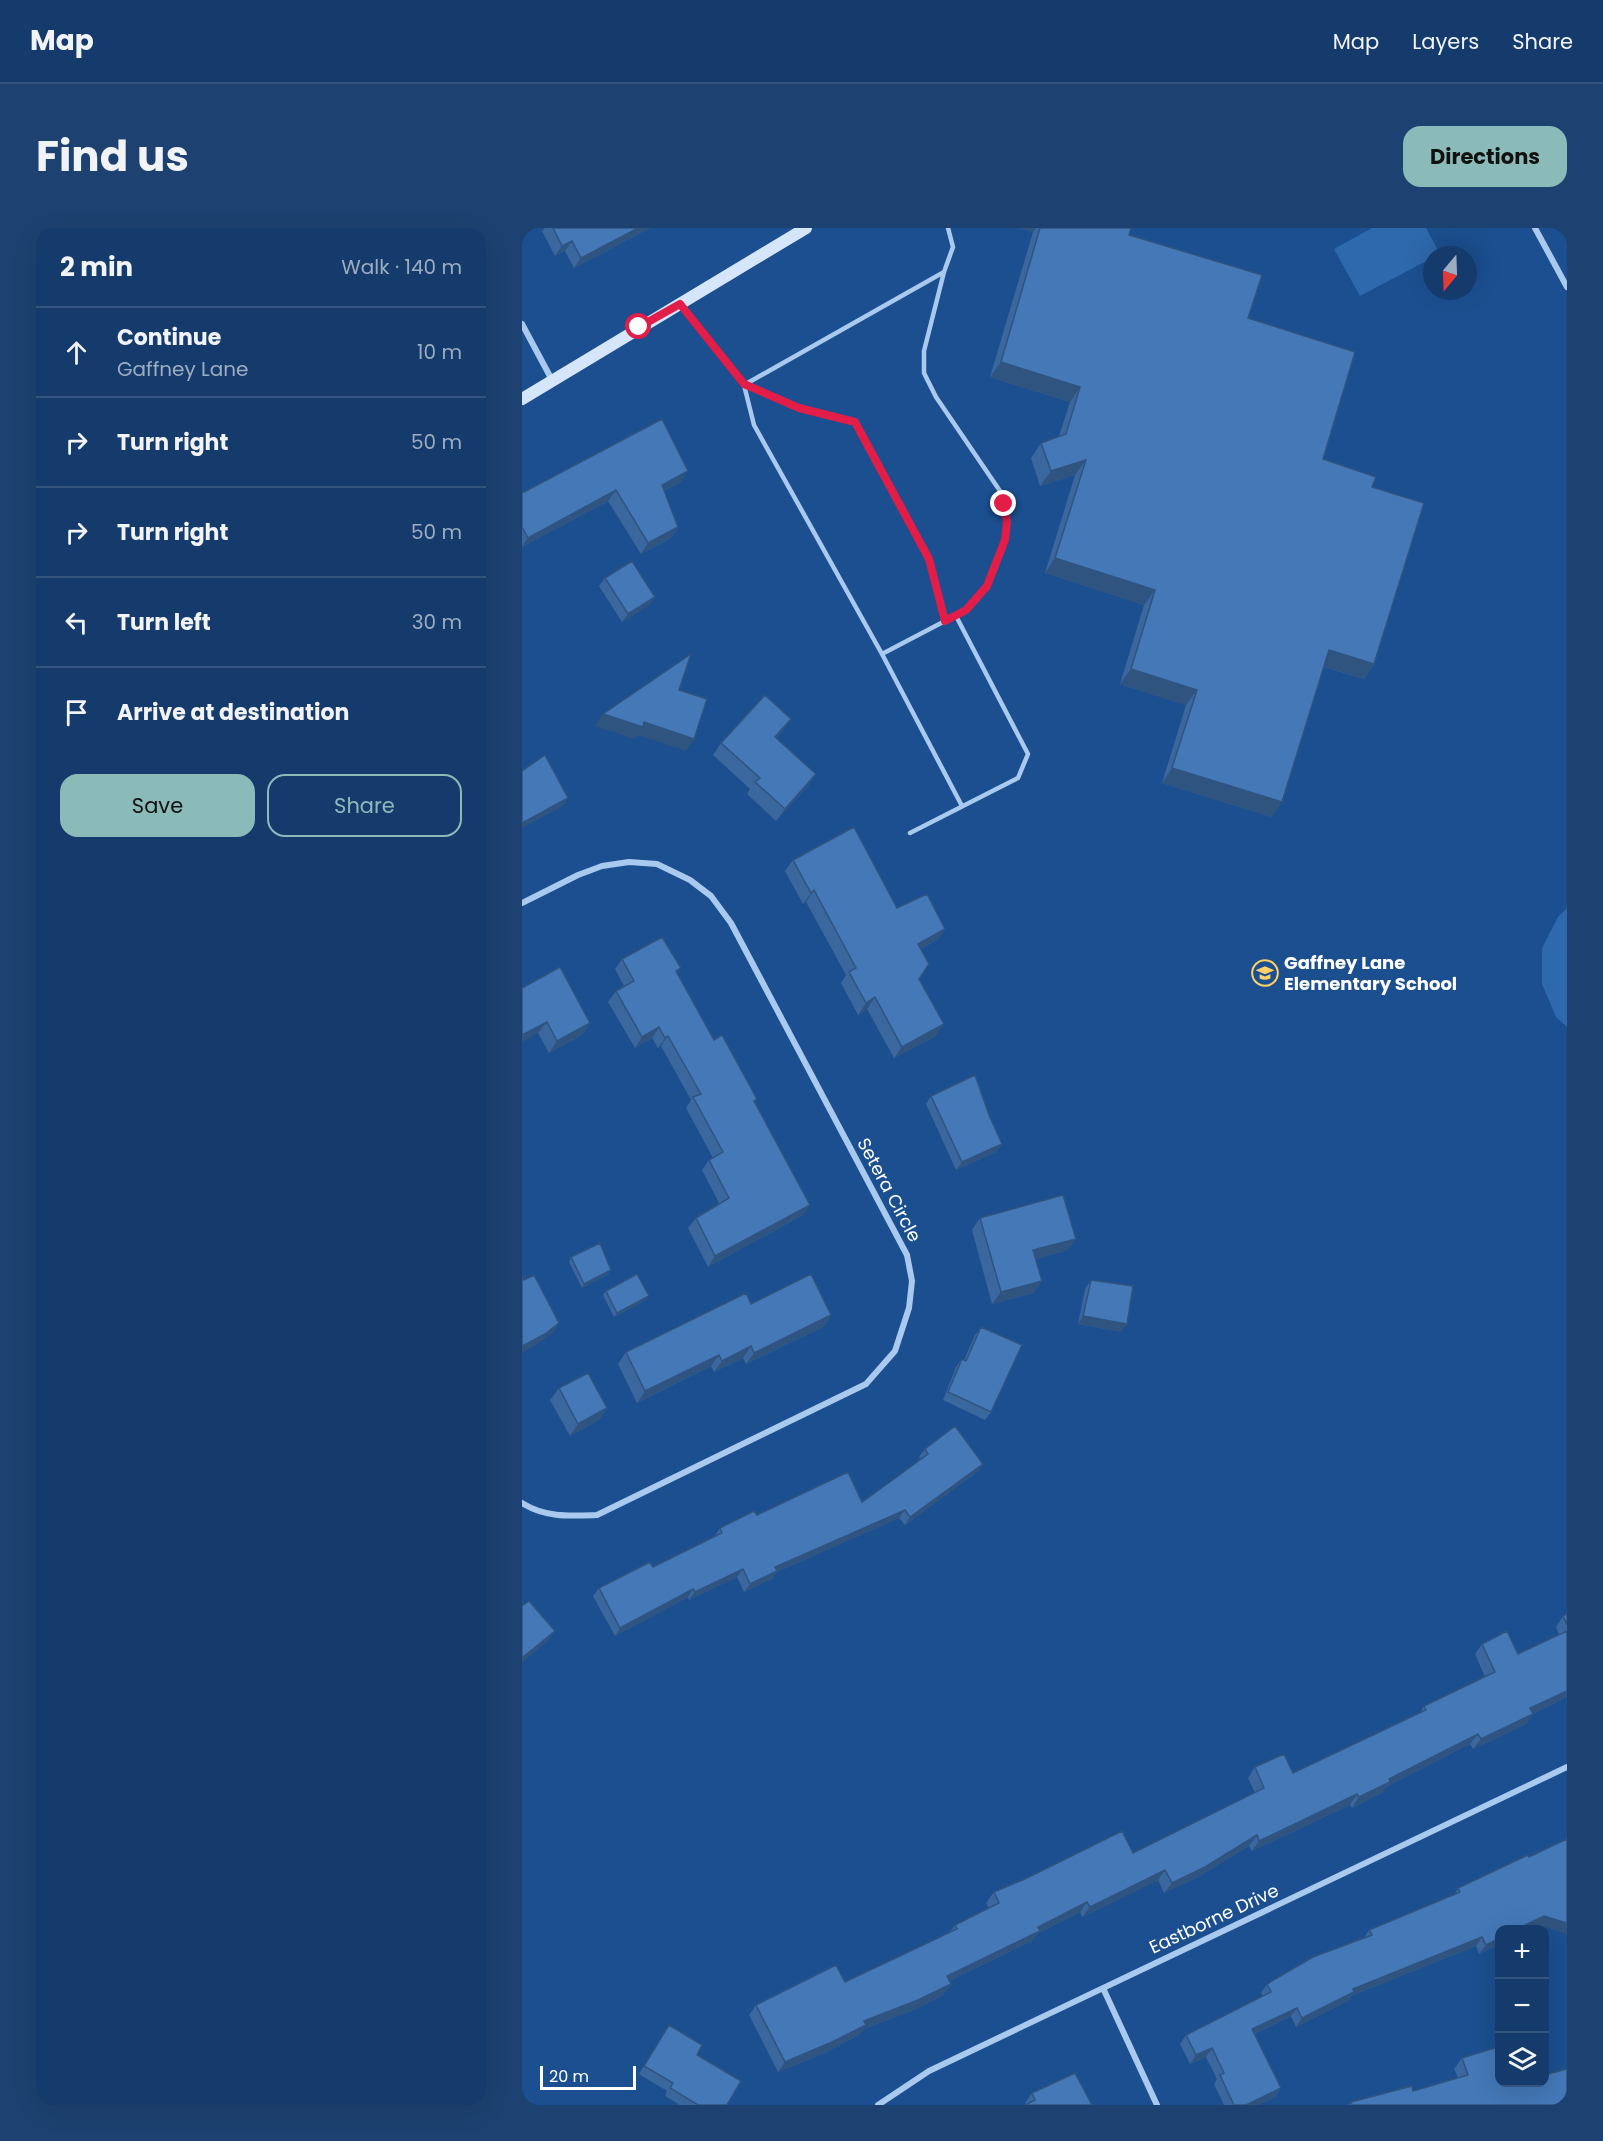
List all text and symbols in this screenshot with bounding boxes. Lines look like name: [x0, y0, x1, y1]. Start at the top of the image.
text: Map: [30, 21, 94, 60]
text: Map: [1333, 27, 1379, 56]
text: Layers: [1412, 27, 1479, 56]
text: Share: [1512, 27, 1573, 56]
button: Directions: [1403, 126, 1567, 187]
text: Find us: [36, 127, 189, 186]
north arrow: [1423, 246, 1477, 300]
text: 2 min: [60, 249, 133, 285]
text: Walk · 140 m: [341, 253, 462, 281]
route start: [625, 313, 651, 339]
text: Continue: [117, 322, 221, 353]
icon: ahead: [60, 336, 93, 369]
text: 10 m: [417, 338, 462, 366]
text: Gaffney Lane: [117, 355, 248, 383]
icon: right: [60, 426, 93, 459]
text: Turn right: [117, 427, 228, 458]
text: 50 m: [411, 428, 462, 456]
route end: [990, 490, 1016, 516]
icon: right: [60, 516, 93, 549]
text: Turn right: [117, 517, 228, 548]
text: 50 m: [411, 518, 462, 546]
icon: left: [60, 606, 93, 639]
text: Turn left: [117, 607, 211, 638]
text: 30 m: [412, 608, 462, 636]
icon: arrive: [60, 696, 93, 729]
text: Arrive at destination: [117, 697, 349, 728]
button: Save: [60, 774, 255, 837]
button: Share: [267, 774, 462, 837]
place label: Gaffney Lane Elementary School: [1284, 950, 1457, 996]
school or university icon: Gaffney Lane Elementary School: [1250, 958, 1280, 988]
street label: Setera Circle: [851, 1133, 927, 1246]
street label: Eastborne Drive: [1145, 1878, 1283, 1960]
map controls: [1495, 1925, 1549, 2087]
button: +: [1495, 1925, 1549, 1979]
button: −: [1495, 1979, 1549, 2033]
button: layers: [1495, 2033, 1549, 2087]
scale bar: [540, 2063, 636, 2090]
text: 20 m: [549, 2065, 589, 2088]

